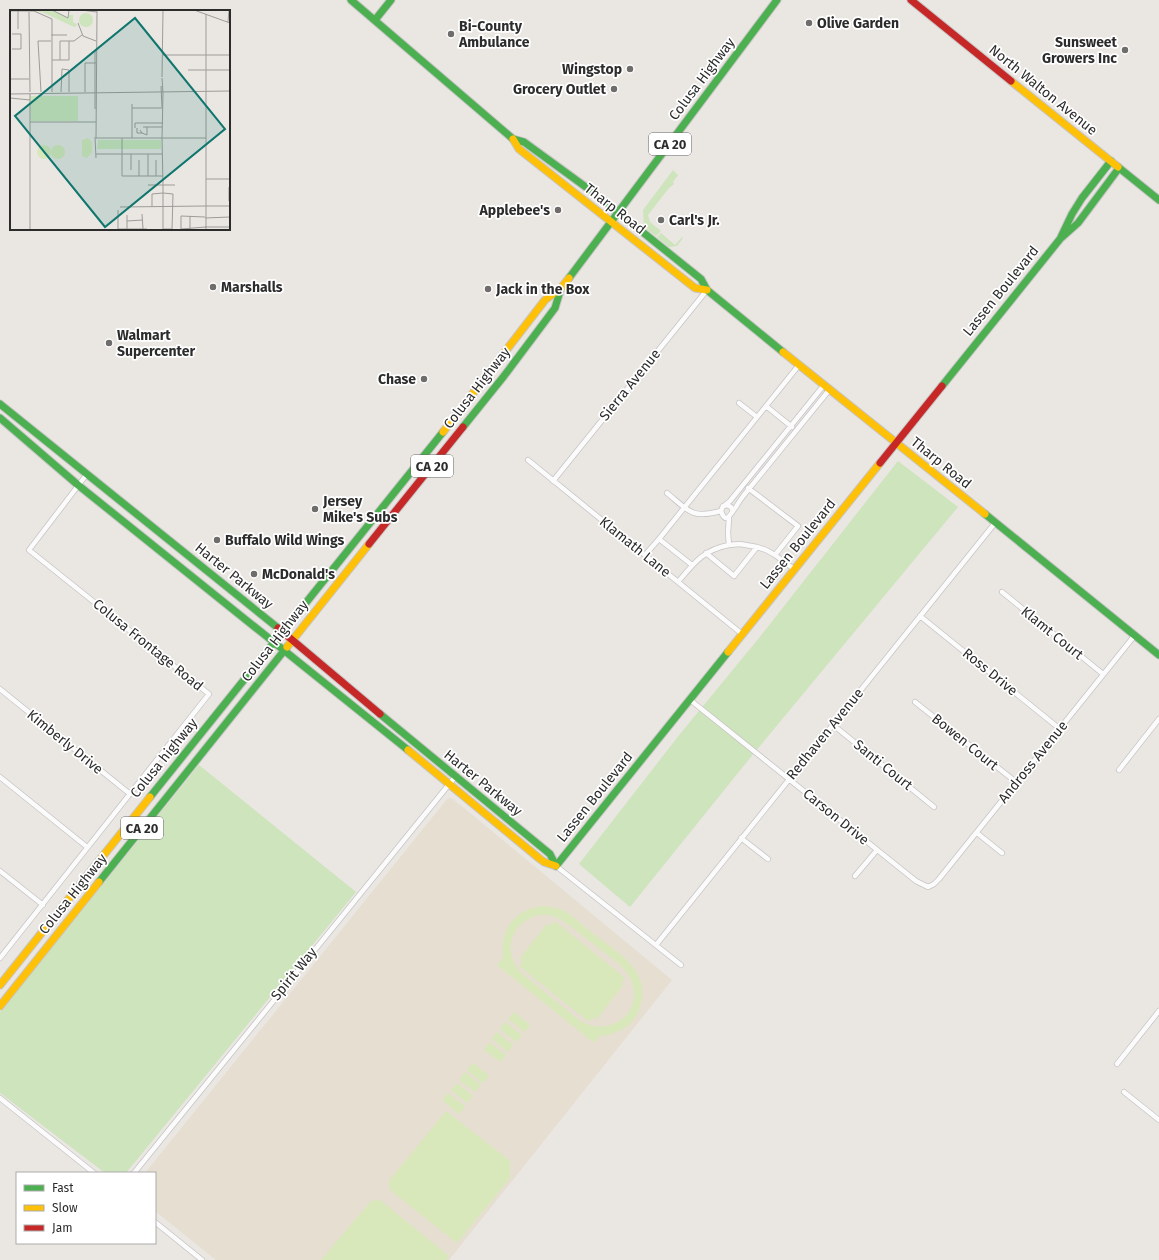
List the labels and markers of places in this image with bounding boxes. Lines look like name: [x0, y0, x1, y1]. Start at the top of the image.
place label: Olive Garden: [817, 15, 899, 32]
place label: Bi-County Ambulance: [458, 18, 530, 51]
marker: Olive Garden: [804, 18, 814, 28]
marker: Bi-County Ambulance: [446, 29, 456, 39]
place label: Sunsweet Growers Inc: [1042, 34, 1118, 67]
marker: Sunsweet Growers Inc: [1120, 45, 1130, 55]
place label: Wingstop: [562, 61, 622, 78]
marker: Wingstop: [625, 64, 635, 74]
place label: Grocery Outlet: [513, 81, 607, 98]
marker: Grocery Outlet: [609, 84, 619, 94]
place label: Applebee's: [479, 202, 550, 219]
marker: Applebee's: [553, 205, 563, 215]
place label: Carl's Jr.: [669, 212, 720, 229]
marker: Carl's Jr.: [656, 215, 666, 225]
place label: Marshalls: [221, 279, 283, 296]
place label: Jack in the Box: [495, 281, 590, 298]
marker: Marshalls: [208, 282, 218, 292]
marker: Jack in the Box: [483, 284, 493, 294]
place label: Walmart Supercenter: [117, 327, 195, 360]
marker: Walmart Supercenter: [104, 338, 114, 348]
place label: Chase: [378, 371, 416, 388]
marker: Chase: [419, 374, 429, 384]
place label: Jersey Mike's Subs: [322, 493, 398, 526]
marker: Jersey Mike's Subs: [310, 504, 320, 514]
place label: Buffalo Wild Wings: [225, 532, 344, 549]
marker: Buffalo Wild Wings: [212, 535, 222, 545]
place label: McDonald's: [262, 566, 335, 583]
marker: McDonald's: [249, 569, 259, 579]

